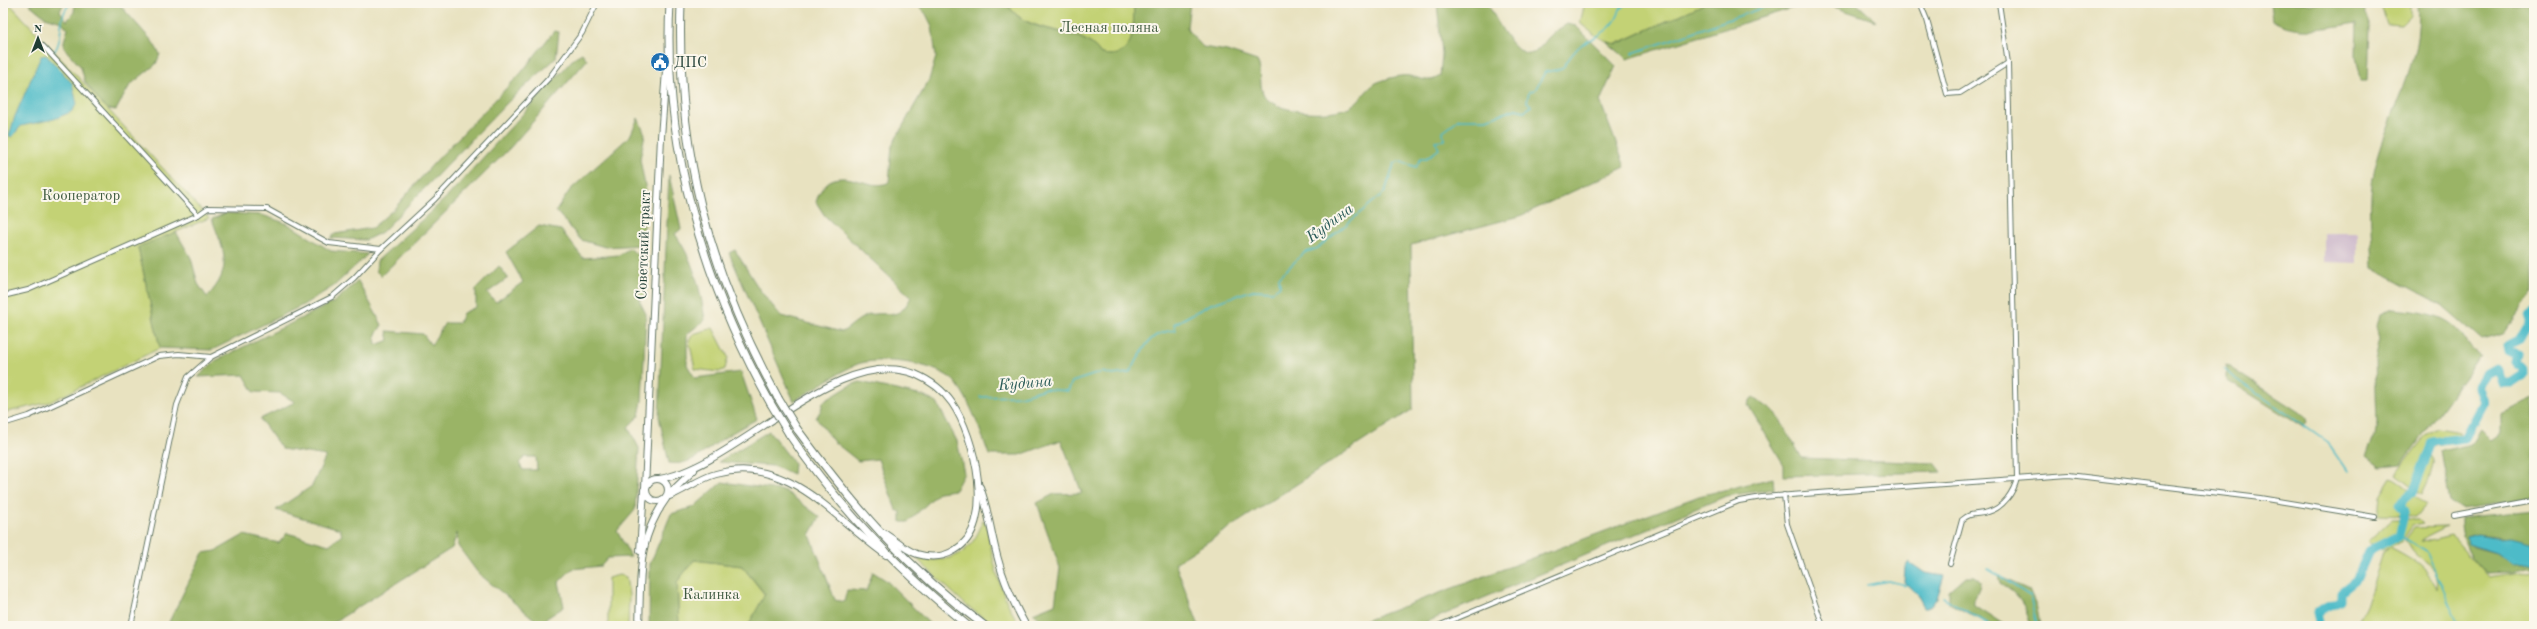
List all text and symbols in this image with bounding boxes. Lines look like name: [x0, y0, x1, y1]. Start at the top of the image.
north arrow: [18, 18, 58, 58]
park label: Лесная поляна: [1059, 21, 1159, 36]
text: N: [34, 24, 43, 35]
public building icon: ДПС: [649, 51, 671, 73]
place label: ДПС: [674, 56, 707, 71]
park label: Кооператор: [42, 189, 120, 204]
street label: Советский тракт: [635, 190, 654, 300]
water label: Кудина: [1303, 201, 1357, 247]
water label: Кудина: [996, 374, 1053, 394]
park label: Калинка: [682, 588, 740, 603]

